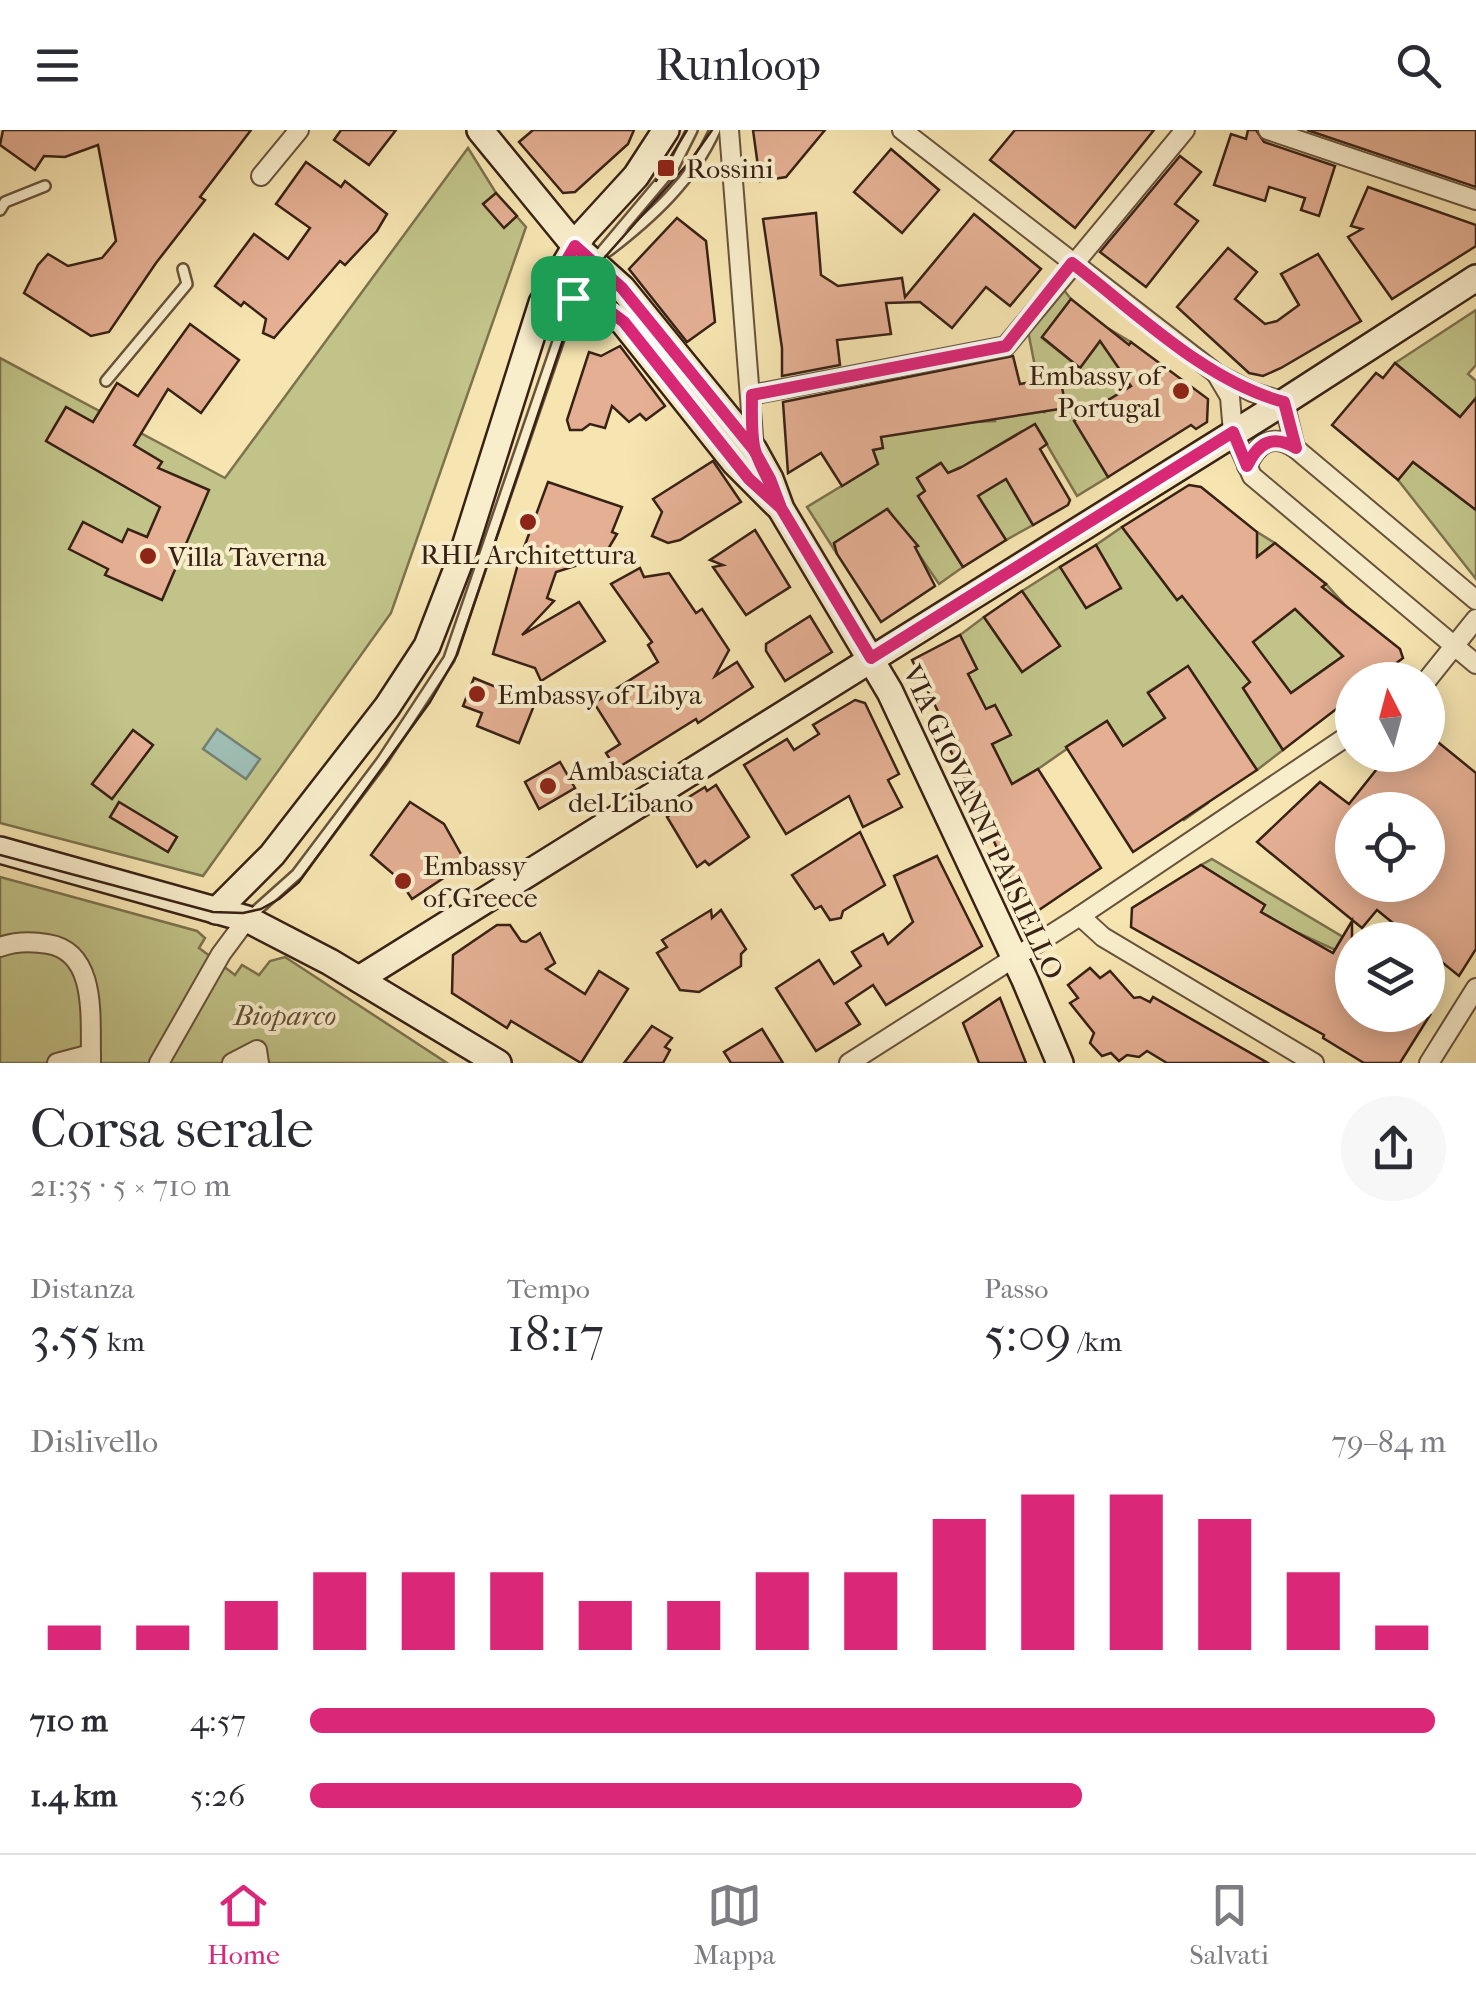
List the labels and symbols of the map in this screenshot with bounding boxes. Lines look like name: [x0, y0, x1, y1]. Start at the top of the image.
place label: Rossini: [686, 152, 774, 185]
marker: Rossini: [655, 157, 677, 179]
pin: [531, 256, 616, 341]
place label: Embassy of Portugal: [1028, 359, 1167, 424]
marker: Embassy of Portugal: [1170, 380, 1192, 402]
marker: RHL Architettura: [517, 511, 539, 533]
place label: RHL Architettura: [420, 538, 637, 571]
place label: Villa Taverna: [167, 540, 327, 573]
marker: Villa Taverna: [137, 545, 159, 567]
street label: VIA GIOVANNI PAISIELLO: [895, 659, 1070, 984]
north arrow: [1335, 662, 1445, 772]
place label: Embassy of Libya: [497, 678, 703, 711]
marker: Embassy of Libya: [466, 683, 488, 705]
place label: Ambasciata del Libano: [567, 754, 705, 819]
marker: Ambasciata del Libano: [537, 775, 559, 797]
place label: Embassy of Greece: [423, 849, 538, 914]
marker: Embassy of Greece: [392, 870, 414, 892]
park label: Bioparco: [232, 999, 336, 1032]

